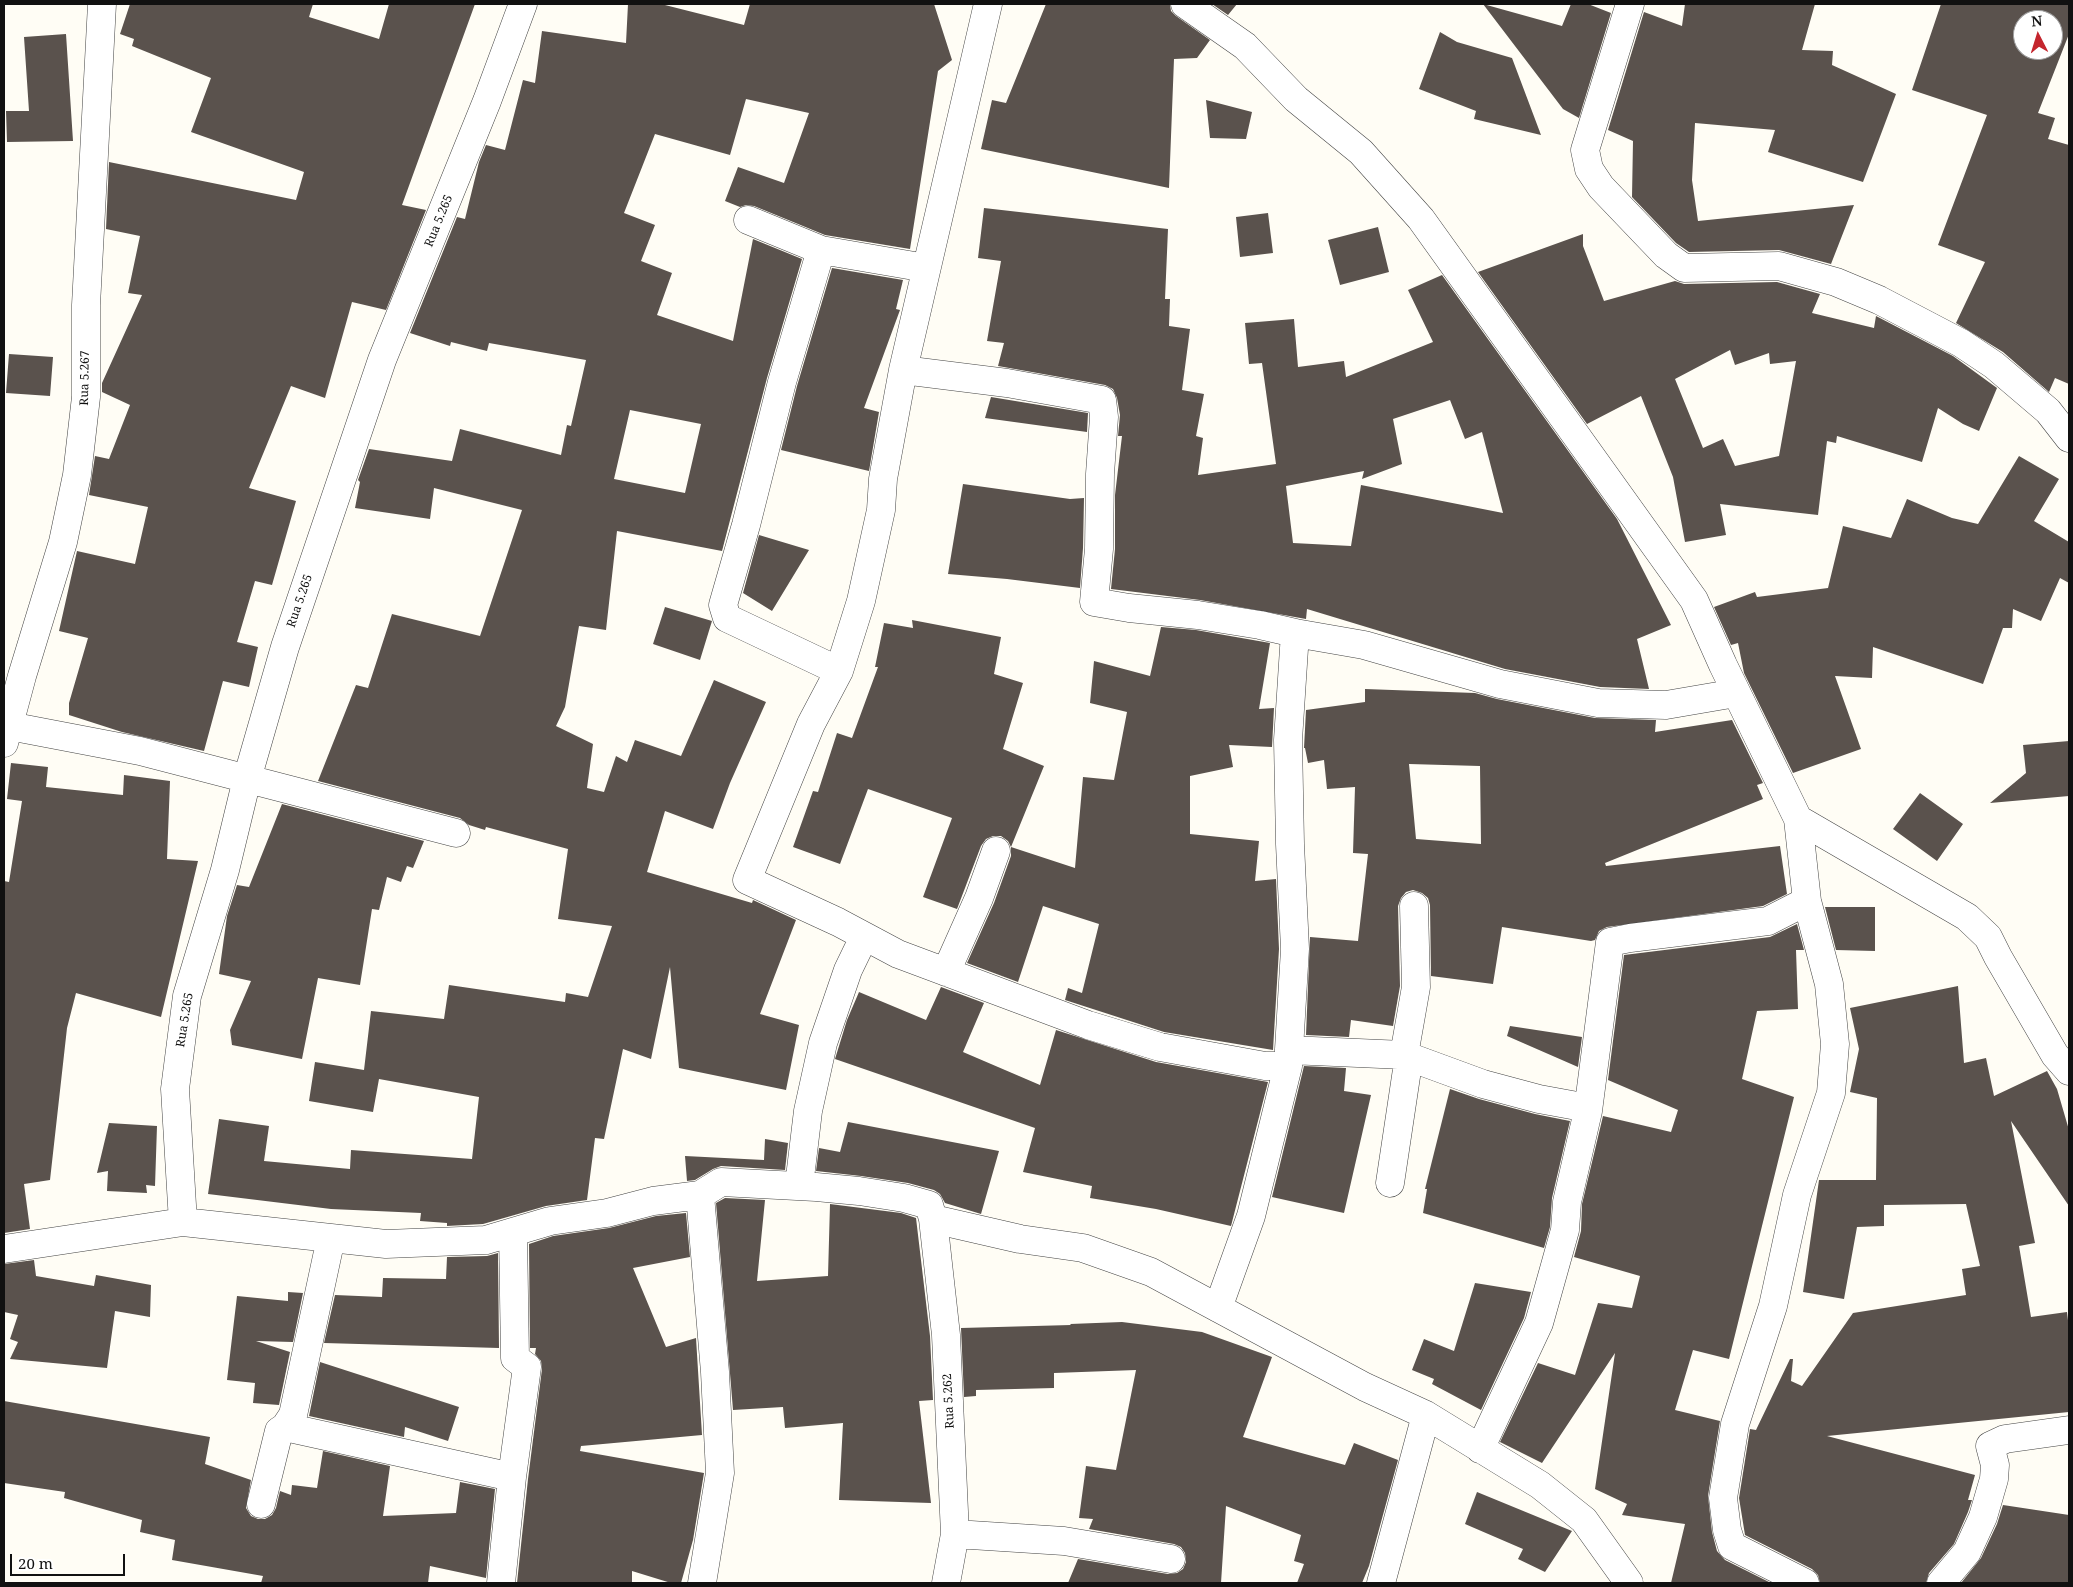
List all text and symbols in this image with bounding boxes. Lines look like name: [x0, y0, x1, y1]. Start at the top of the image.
north arrow: [2013, 10, 2063, 60]
text: N: [2030, 11, 2043, 31]
street label: Rua 5.265: [422, 193, 456, 249]
street label: Rua 5.267: [77, 350, 93, 406]
street label: Rua 5.265: [284, 573, 316, 629]
street label: Rua 5.265: [174, 992, 196, 1048]
street label: Rua 5.262: [940, 1373, 958, 1429]
scale bar: [12, 1544, 128, 1576]
text: 20 m: [18, 1553, 53, 1573]

